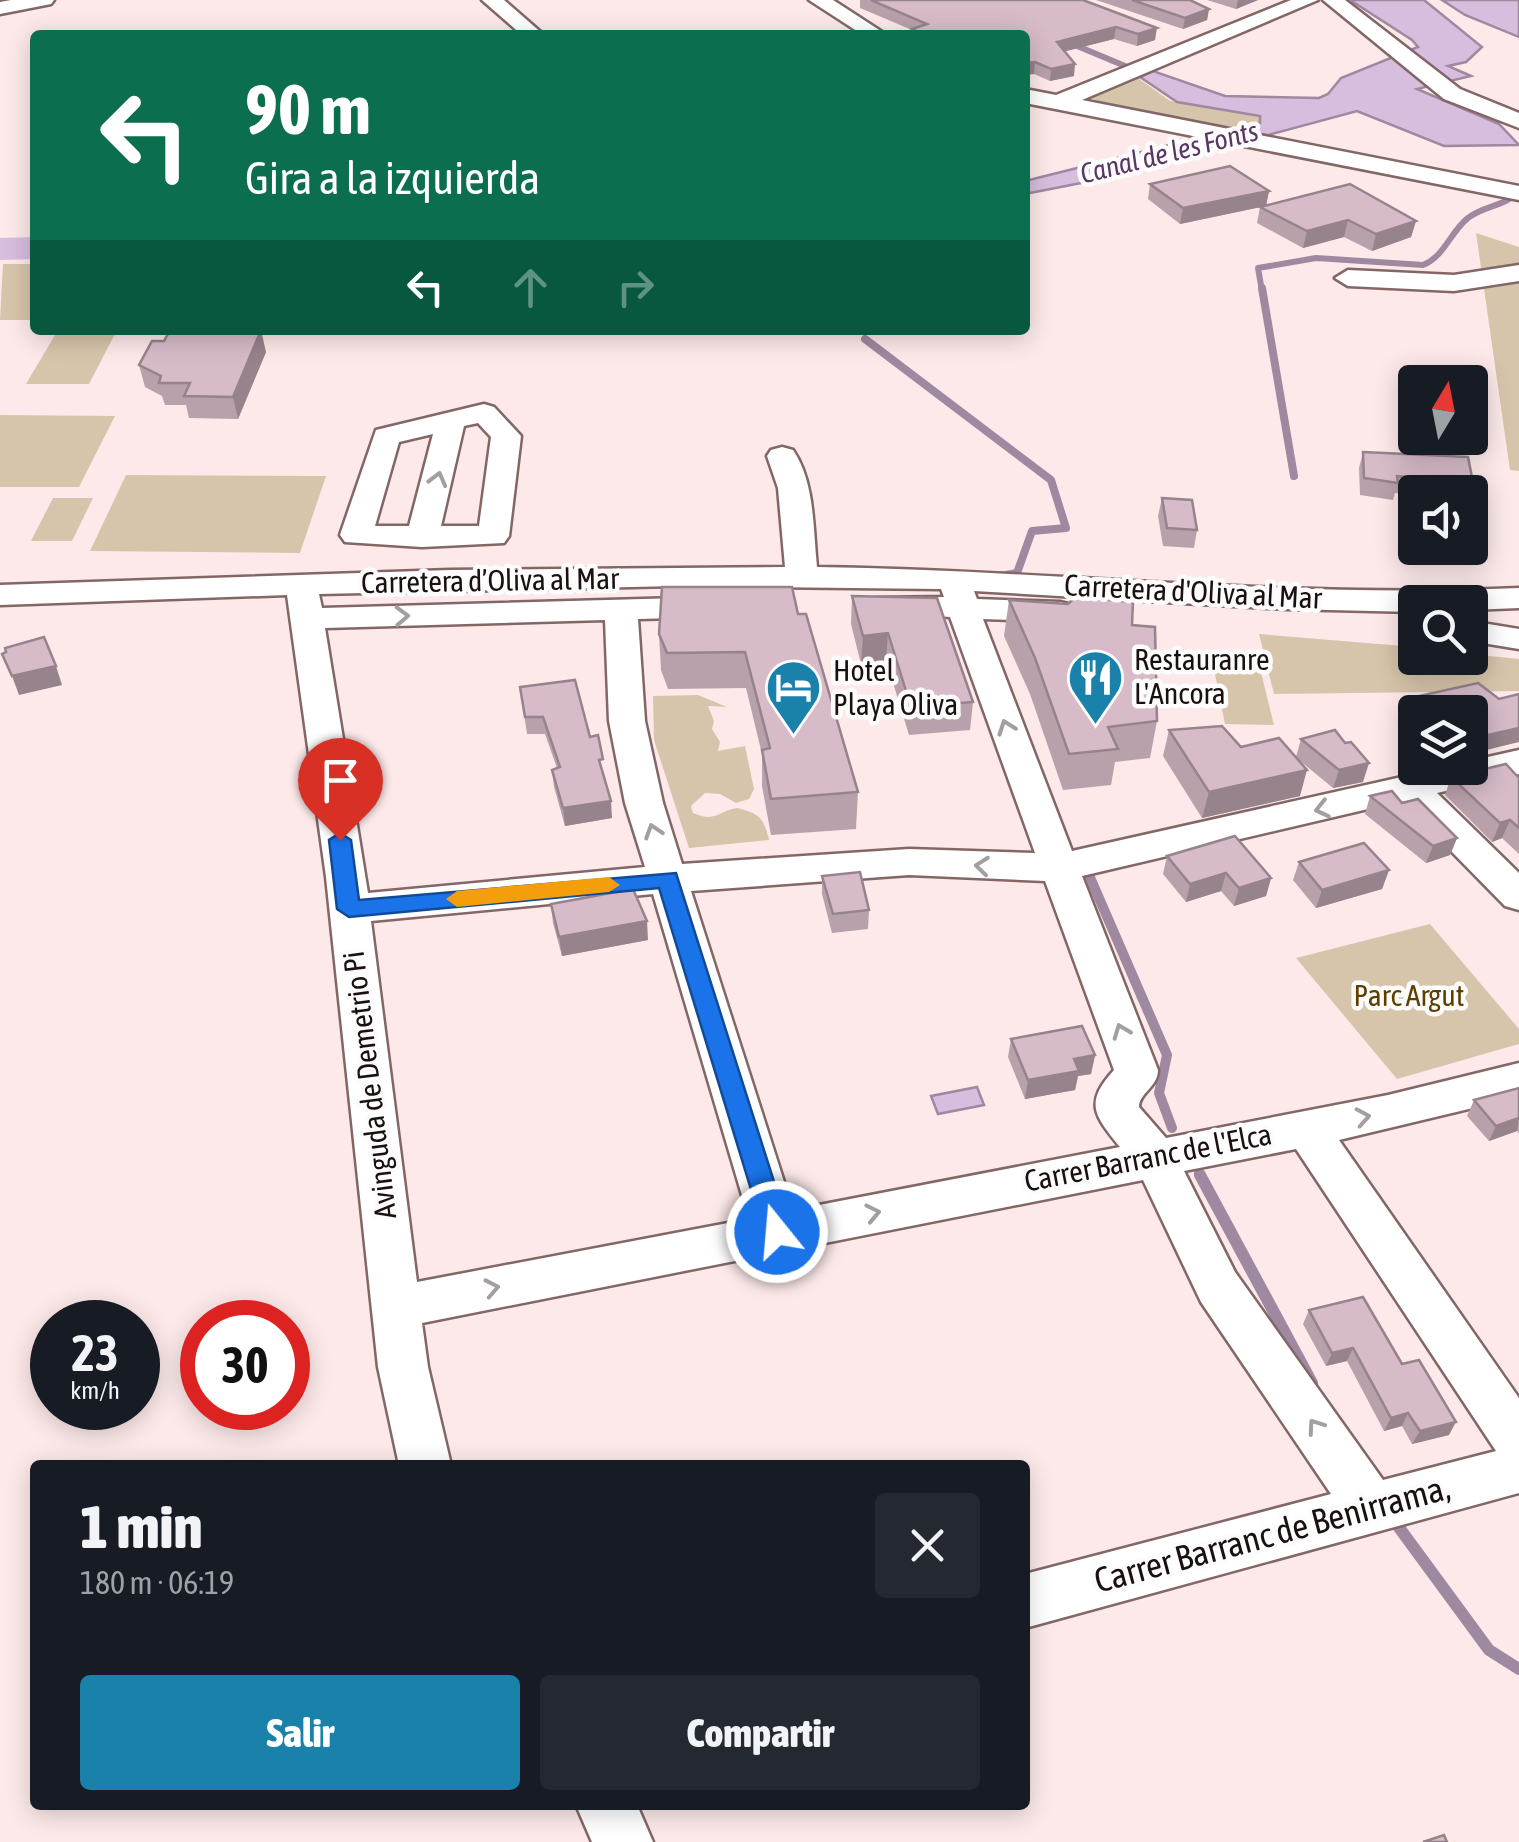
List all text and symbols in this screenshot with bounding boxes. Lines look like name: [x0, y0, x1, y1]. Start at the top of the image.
text: 90 m: [245, 69, 371, 149]
icon: left: [80, 70, 210, 200]
water label: Canal de les Fonts: [1077, 114, 1261, 190]
text: Gira a la izquierda: [245, 152, 540, 204]
icon: left: [398, 260, 453, 315]
icon: ahead: [503, 260, 558, 315]
icon: right: [608, 260, 663, 315]
north arrow: [1398, 365, 1488, 455]
map controls: [1398, 365, 1488, 785]
one-way arrow: [426, 471, 447, 488]
button: sound: [1398, 475, 1488, 565]
street label: Carretera d’Oliva al Mar: [361, 561, 620, 599]
street label: Carretera d'Oliva al Mar: [1064, 567, 1324, 615]
button: search: [1398, 585, 1488, 675]
one-way arrow: [394, 605, 410, 626]
place label: Restauranre L'Ancora: [1134, 642, 1270, 710]
restaurant icon: Restauranre L'Ancora: [1065, 647, 1125, 726]
place label: Hotel Playa Oliva: [833, 653, 958, 721]
hotel icon: Hotel Playa Oliva: [764, 658, 824, 737]
button: layers: [1398, 695, 1488, 785]
one-way arrow: [997, 720, 1018, 737]
pin: [298, 738, 383, 841]
icon: arrive: [313, 753, 368, 808]
one-way arrow: [1314, 797, 1331, 818]
one-way arrow: [644, 824, 664, 841]
one-way arrow: [974, 856, 990, 877]
street label: Avinguda de Demetrio Pi: [336, 949, 402, 1221]
park label: Parc Argut: [1354, 978, 1464, 1012]
one-way arrow: [1113, 1024, 1133, 1041]
one-way arrow: [1355, 1107, 1372, 1128]
street label: Carrer Barranc de l'Elca: [1021, 1116, 1274, 1198]
position arrow: [725, 1180, 829, 1284]
one-way arrow: [864, 1204, 881, 1225]
one-way arrow: [484, 1278, 500, 1299]
speed limit sign: 30: [180, 1300, 310, 1430]
text: 23: [71, 1324, 118, 1382]
text: km/h: [70, 1376, 120, 1404]
one-way arrow: [1309, 1419, 1327, 1438]
street label: Carrer Barranc de Benirrama,: [1090, 1466, 1454, 1600]
text: 1 min: [80, 1492, 203, 1561]
button: close: [875, 1493, 980, 1598]
text: 180 m · 06:19: [80, 1564, 234, 1601]
button: Salir: [80, 1675, 520, 1790]
button: Compartir: [540, 1675, 980, 1790]

